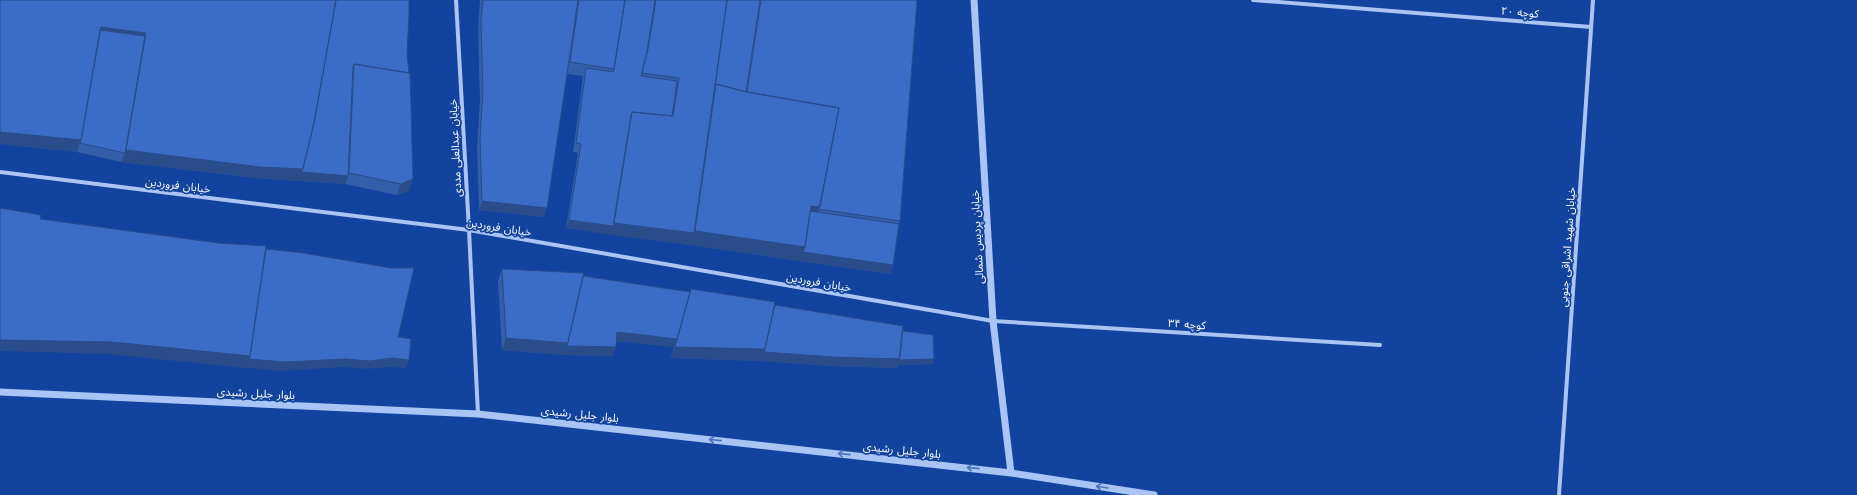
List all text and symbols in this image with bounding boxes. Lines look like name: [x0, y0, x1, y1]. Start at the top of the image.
street label: کوچه ۲۰: [1500, 4, 1540, 22]
street label: خیابان عبدالعلی مددی: [446, 98, 465, 197]
street label: خیابان فروردین: [145, 175, 212, 196]
street label: خیابان شهید اشراقی جنوبی: [1557, 186, 1578, 308]
street label: خیابان پردیس شمالی: [969, 189, 988, 284]
street label: خیابان فروردین: [465, 216, 533, 239]
street label: خیابان فروردین: [785, 270, 853, 295]
street label: کوچه ۳۴: [1168, 317, 1207, 333]
street label: بلوار جلیل رشیدی: [217, 385, 295, 402]
street label: بلوار جلیل رشیدی: [540, 404, 620, 425]
one-way arrow: [709, 436, 722, 444]
street label: بلوار جلیل رشیدی: [862, 440, 942, 461]
one-way arrow: [838, 451, 851, 458]
one-way arrow: [967, 465, 980, 472]
one-way arrow: [1096, 483, 1109, 491]

